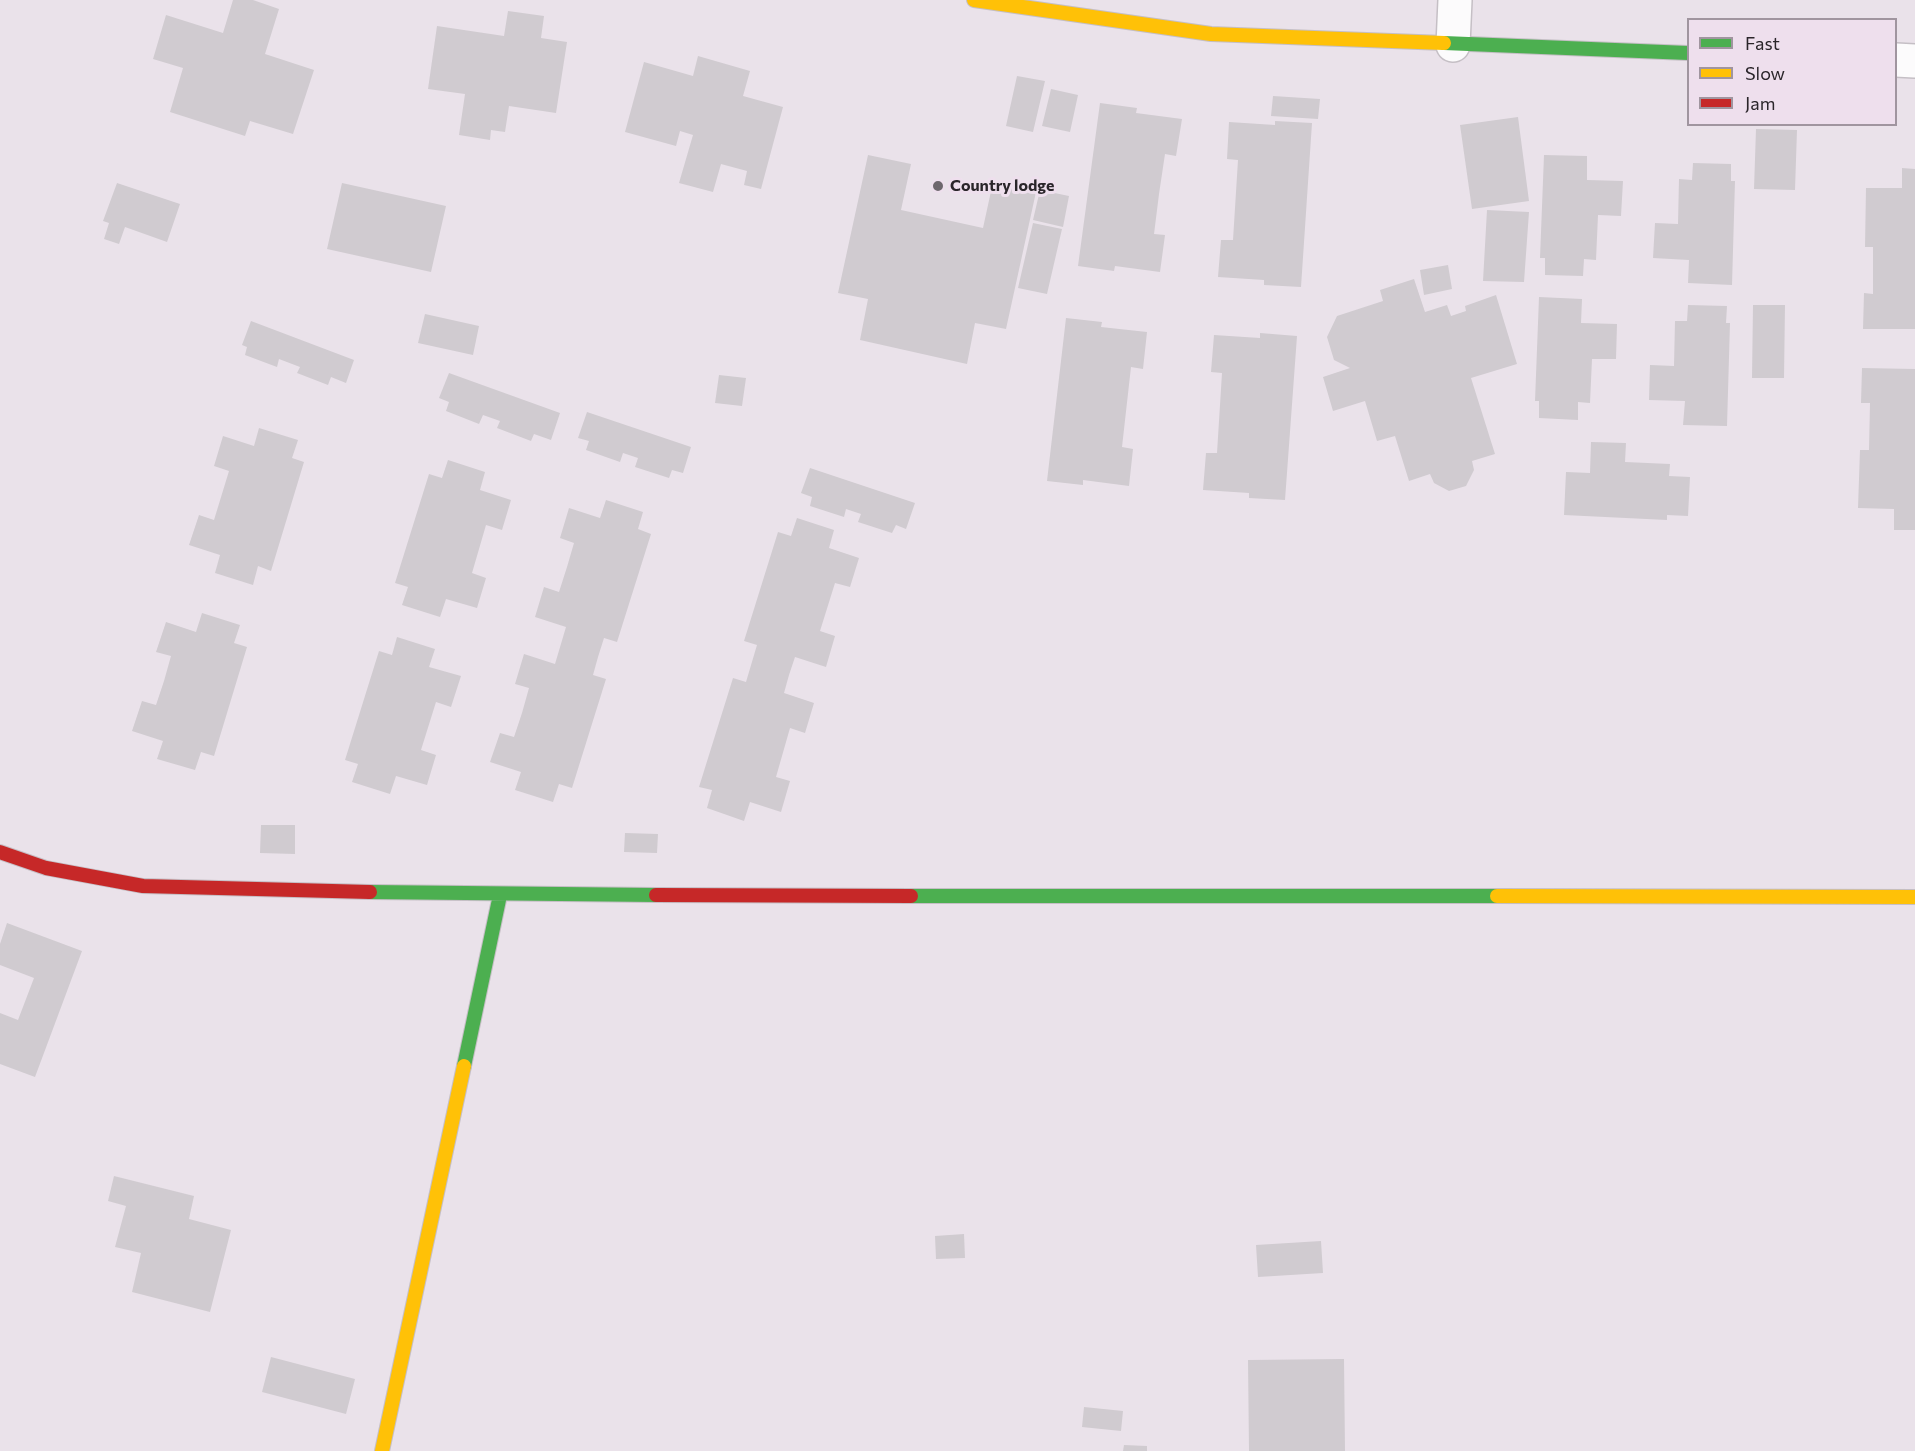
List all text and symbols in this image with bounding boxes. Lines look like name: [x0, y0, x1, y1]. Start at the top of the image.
legend: [1687, 18, 1897, 126]
text: Fast: [1745, 32, 1780, 54]
text: Slow: [1745, 62, 1785, 84]
text: Jam: [1745, 92, 1775, 114]
place label: Country lodge: [950, 176, 1054, 196]
marker: Country lodge: [931, 179, 945, 193]

